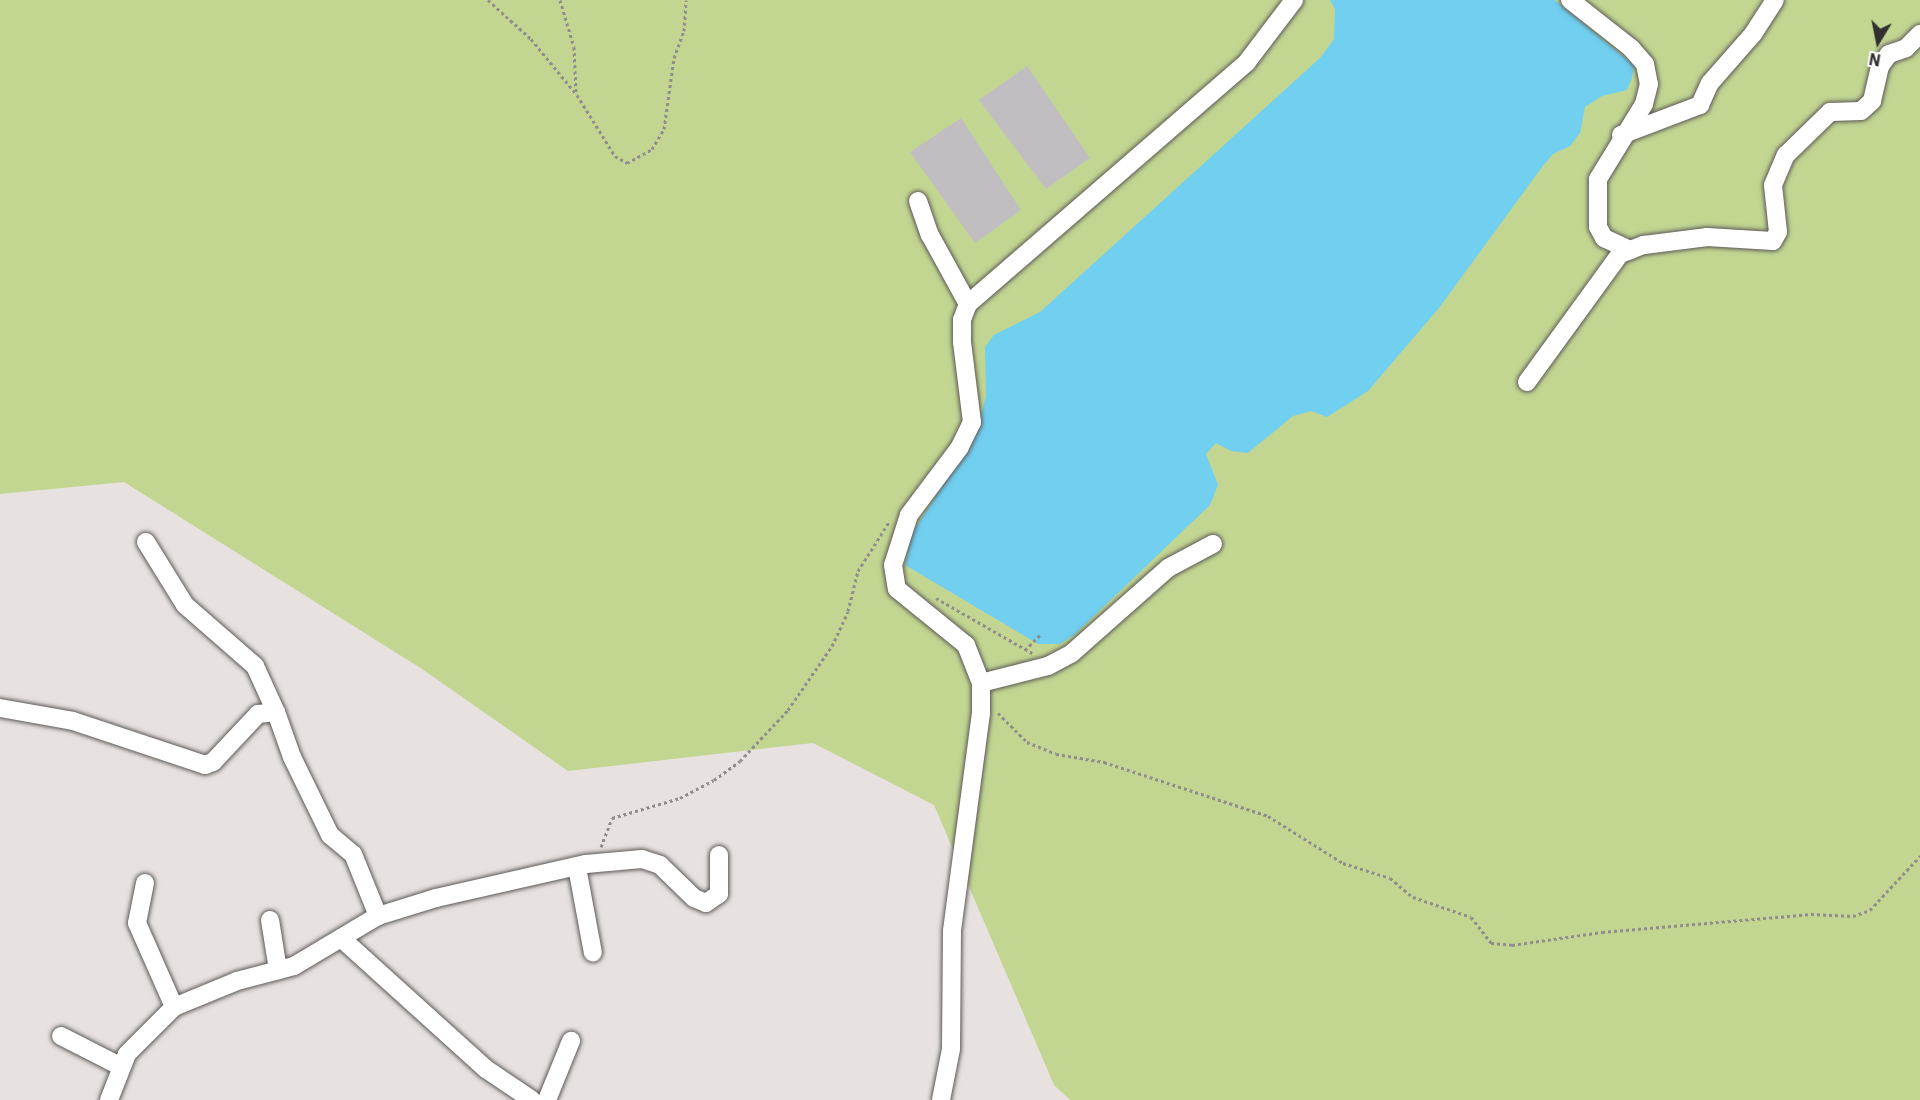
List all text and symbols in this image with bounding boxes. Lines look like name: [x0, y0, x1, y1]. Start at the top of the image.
north arrow: [1848, 12, 1908, 72]
text: N: [1867, 49, 1882, 71]

